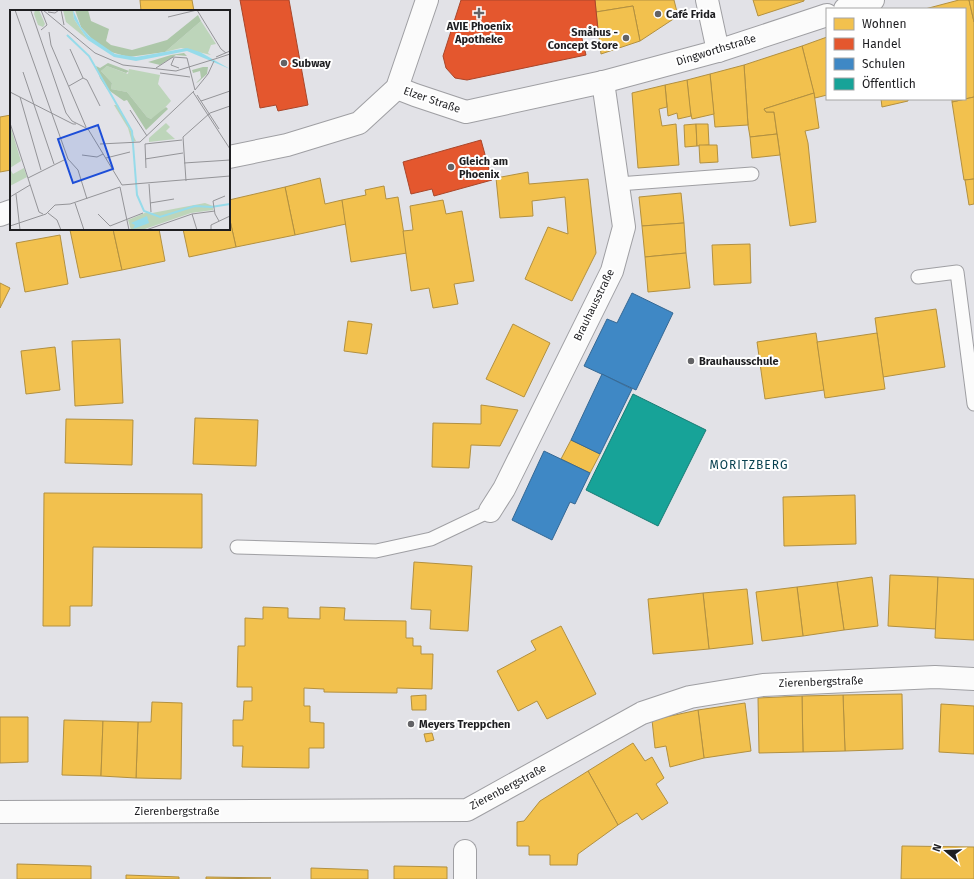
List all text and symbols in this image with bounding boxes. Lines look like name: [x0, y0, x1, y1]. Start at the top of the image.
marker: AVIE Phoenix Apotheke: [474, 8, 484, 18]
place label: Café Frida: [666, 8, 716, 21]
legend: [826, 8, 966, 100]
marker: Café Frida: [653, 9, 663, 19]
inset map: [10, 10, 230, 230]
text: Wohnen: [862, 17, 906, 31]
place label: AVIE Phoenix Apotheke: [446, 20, 512, 46]
place label: Småhus - Concept Store: [548, 26, 618, 52]
street label: Dingworthstraße: [675, 32, 757, 68]
marker: Småhus - Concept Store: [621, 33, 631, 43]
text: Handel: [862, 37, 901, 51]
place label: Subway: [292, 57, 331, 70]
text: Schulen: [862, 57, 905, 71]
marker: Subway: [279, 58, 289, 68]
text: Öffentlich: [862, 75, 916, 91]
street label: Elzer Straße: [402, 84, 462, 116]
place label: Gleich am Phoenix: [459, 155, 508, 181]
marker: Gleich am Phoenix: [446, 162, 456, 172]
street label: Brauhausstraße: [571, 267, 617, 343]
place label: Brauhausschule: [699, 355, 779, 368]
marker: Brauhausschule: [686, 356, 696, 366]
district label: MORITZBERG: [710, 458, 789, 472]
street label: Zierenbergstraße: [778, 674, 864, 690]
place label: Meyers Treppchen: [419, 718, 510, 731]
marker: Meyers Treppchen: [406, 719, 416, 729]
street label: Zierenbergstraße: [467, 761, 549, 813]
street label: Zierenbergstraße: [135, 805, 219, 818]
north arrow: [926, 831, 966, 871]
text: N: [930, 842, 944, 853]

